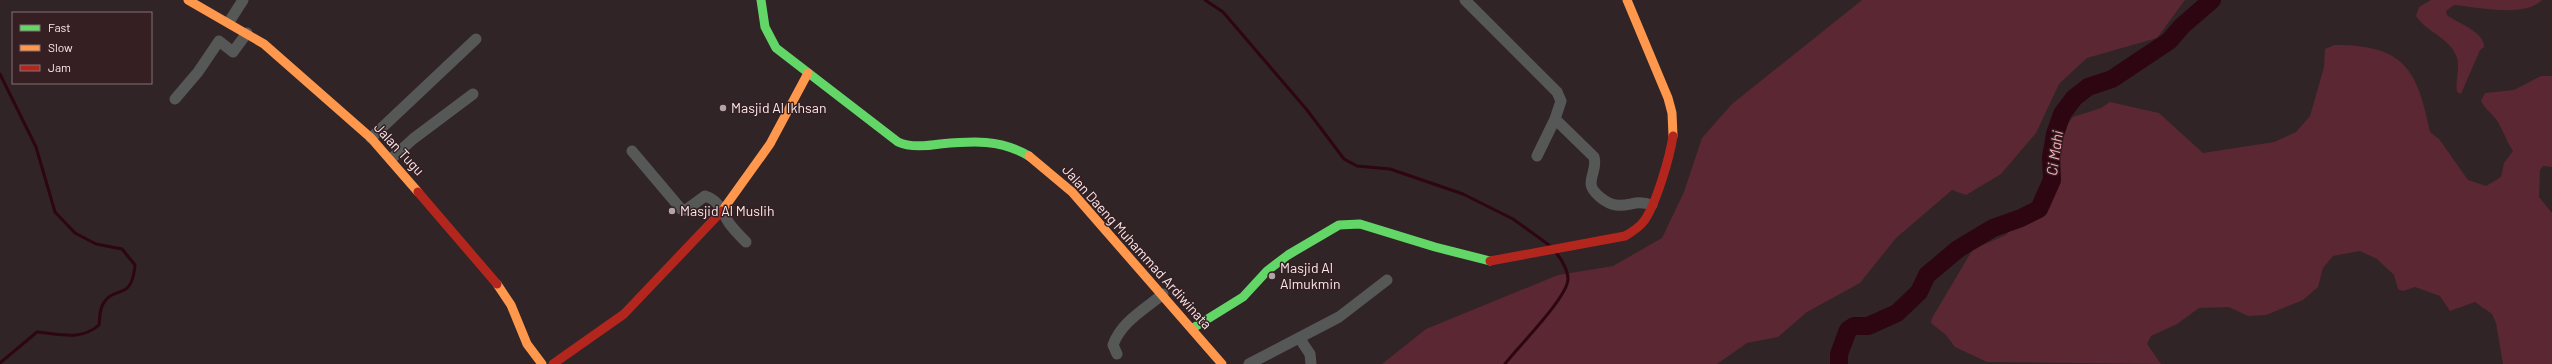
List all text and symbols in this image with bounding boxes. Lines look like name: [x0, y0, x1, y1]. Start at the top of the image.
legend: [12, 12, 152, 84]
text: Fast: [48, 20, 71, 34]
text: Slow: [48, 40, 73, 54]
text: Jam: [48, 60, 71, 74]
place label: Masjid Al Ikhsan: [731, 99, 826, 116]
marker: Masjid Al Ikhsan: [718, 103, 728, 113]
street label: Jalan Tugu: [371, 119, 428, 179]
water label: Ci Mahi: [2042, 129, 2066, 177]
street label: Jalan Daeng Muhammad Ardiwinata: [1059, 161, 1216, 332]
place label: Masjid Al Muslih: [680, 202, 774, 219]
marker: Masjid Al Muslih: [667, 206, 677, 216]
place label: Masjid Al Almukmin: [1280, 259, 1341, 292]
marker: Masjid Al Almukmin: [1267, 271, 1277, 281]

